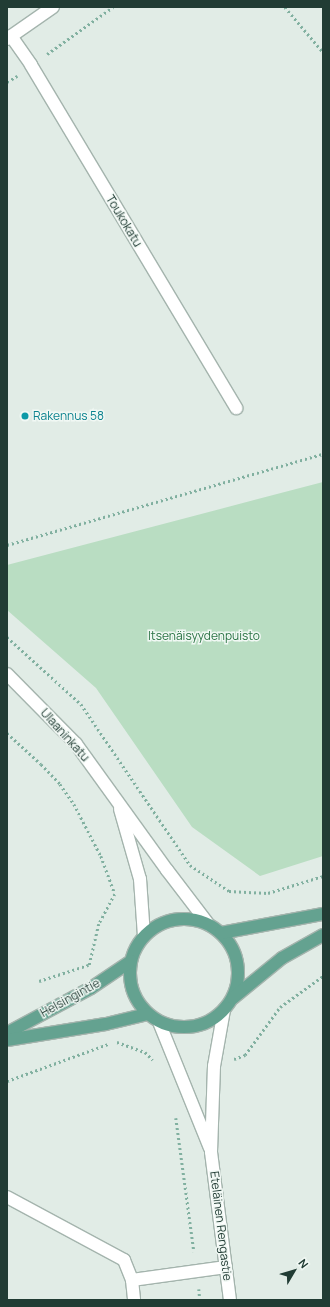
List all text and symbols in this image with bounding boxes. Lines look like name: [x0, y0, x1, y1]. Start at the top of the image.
street label: Toukokatu: [103, 192, 145, 250]
place label: Rakennus 58: [33, 409, 104, 423]
marker: Rakennus 58: [20, 411, 30, 421]
park label: Itsenäisyydenpuisto: [148, 629, 260, 643]
street label: Ulaaninkatu: [38, 706, 92, 764]
street label: Helsingintie: [38, 976, 102, 1020]
street label: Eteläinen Rengastie: [207, 1170, 235, 1282]
north arrow: [274, 1251, 314, 1291]
text: N: [296, 1256, 312, 1271]

